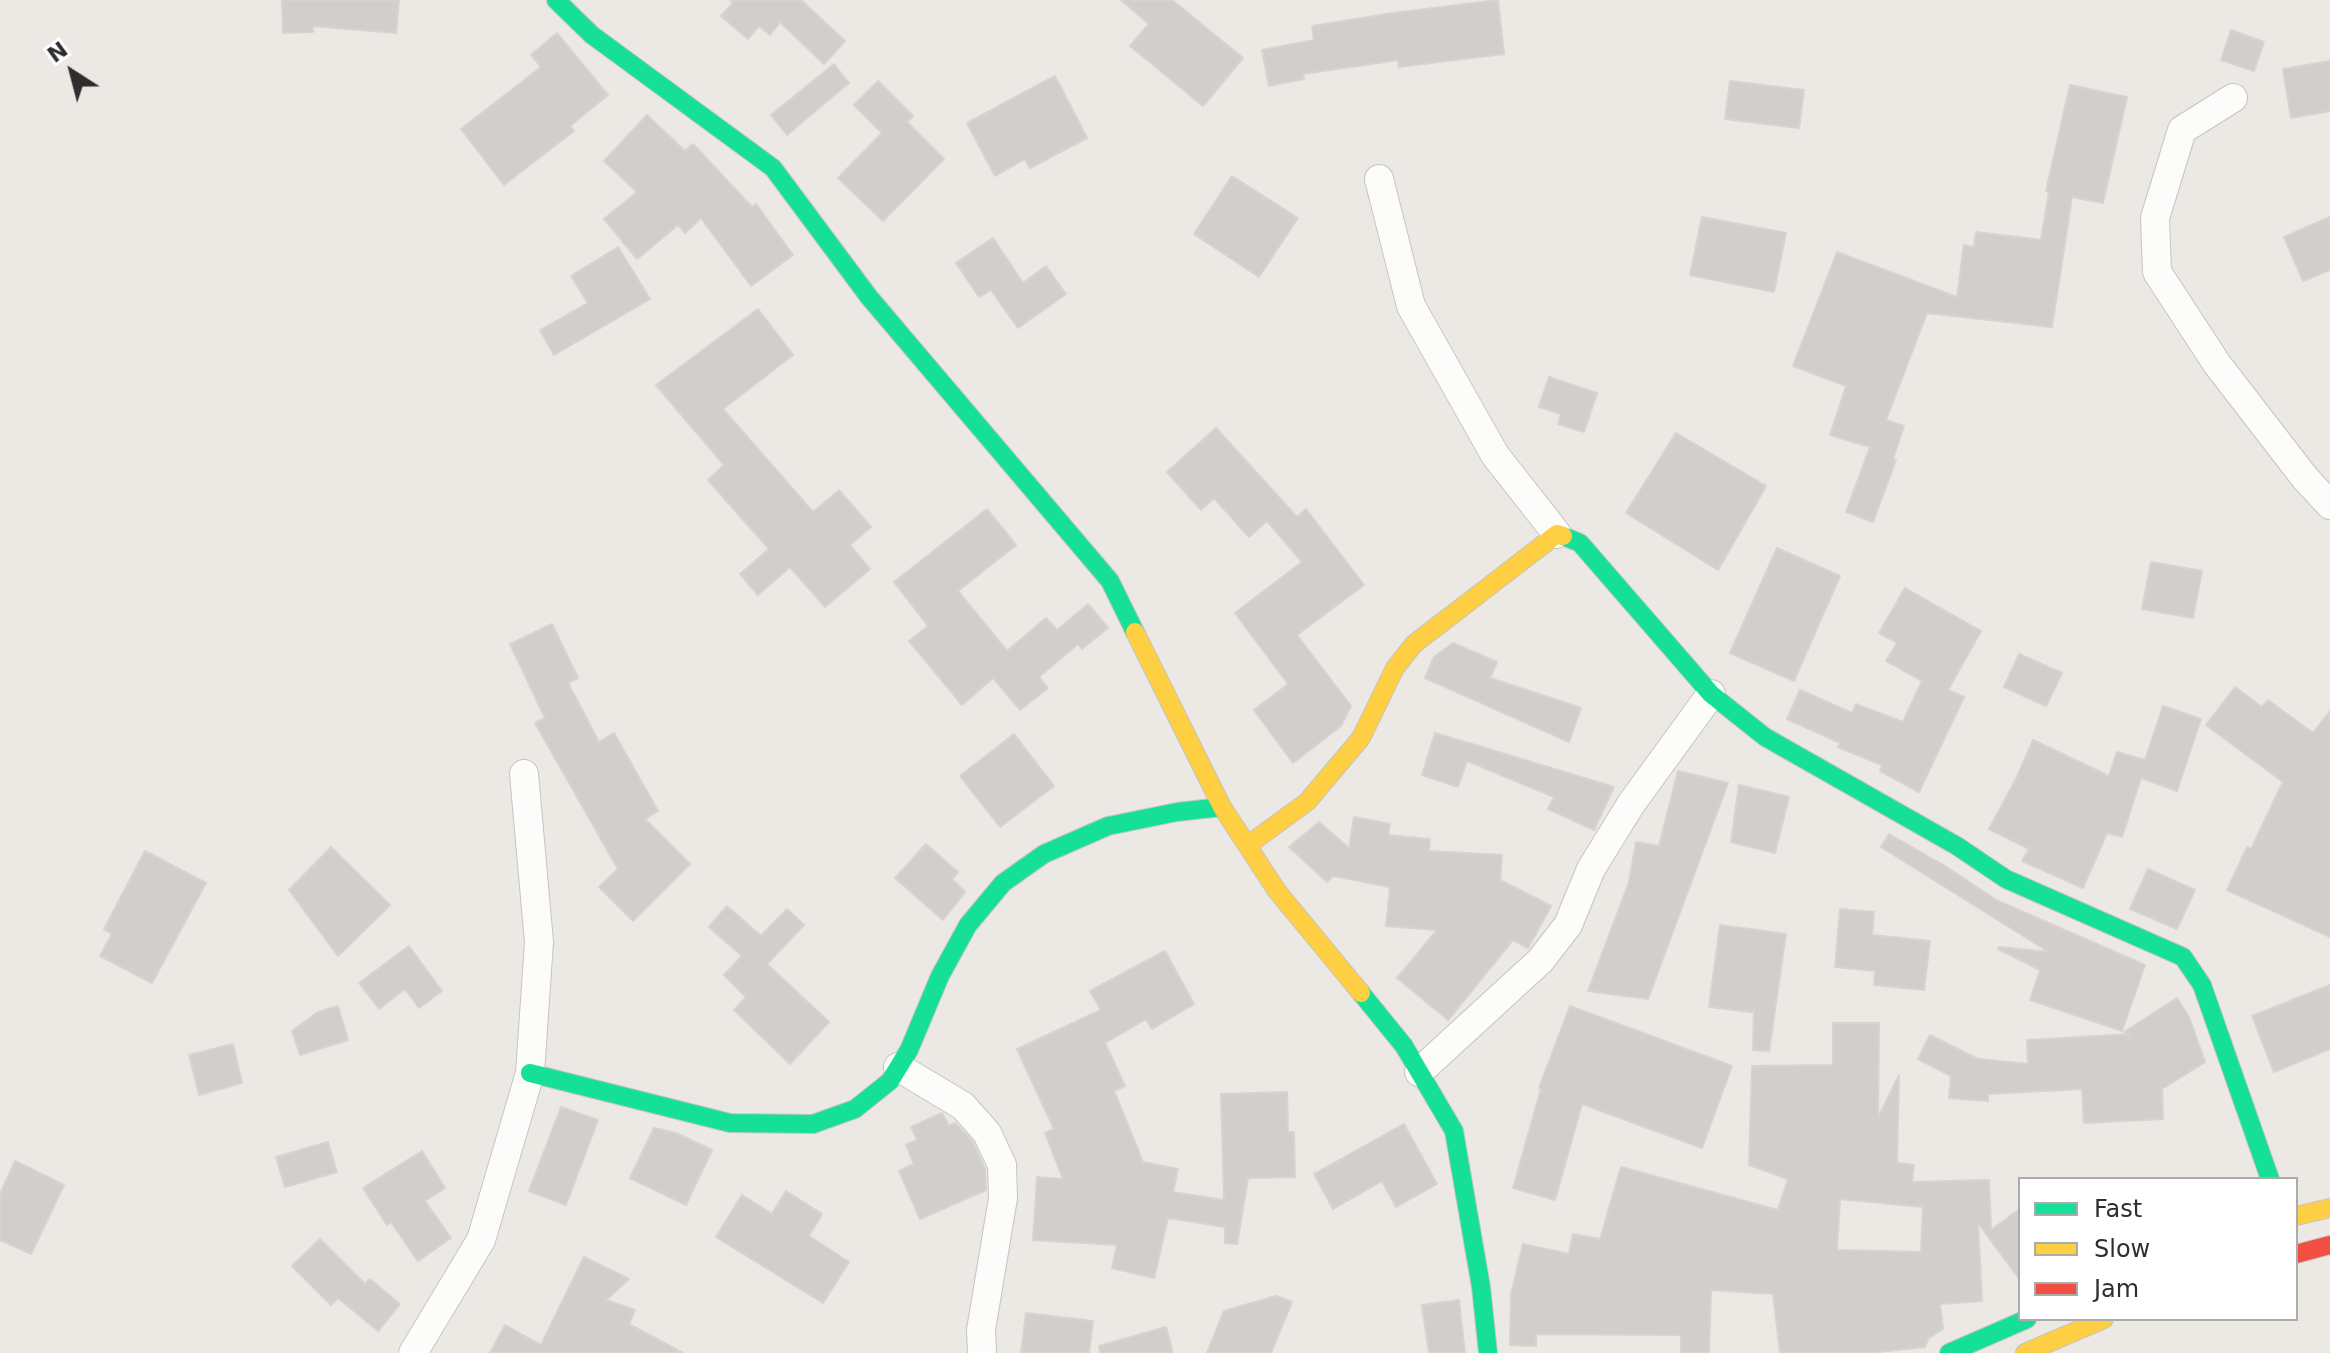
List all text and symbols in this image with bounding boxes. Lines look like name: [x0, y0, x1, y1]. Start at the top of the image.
north arrow: [32, 32, 112, 112]
text: N: [43, 37, 72, 68]
legend: [2018, 1177, 2298, 1321]
text: Fast: [2094, 1195, 2142, 1223]
text: Slow: [2094, 1235, 2150, 1263]
text: Jam: [2094, 1275, 2139, 1303]

